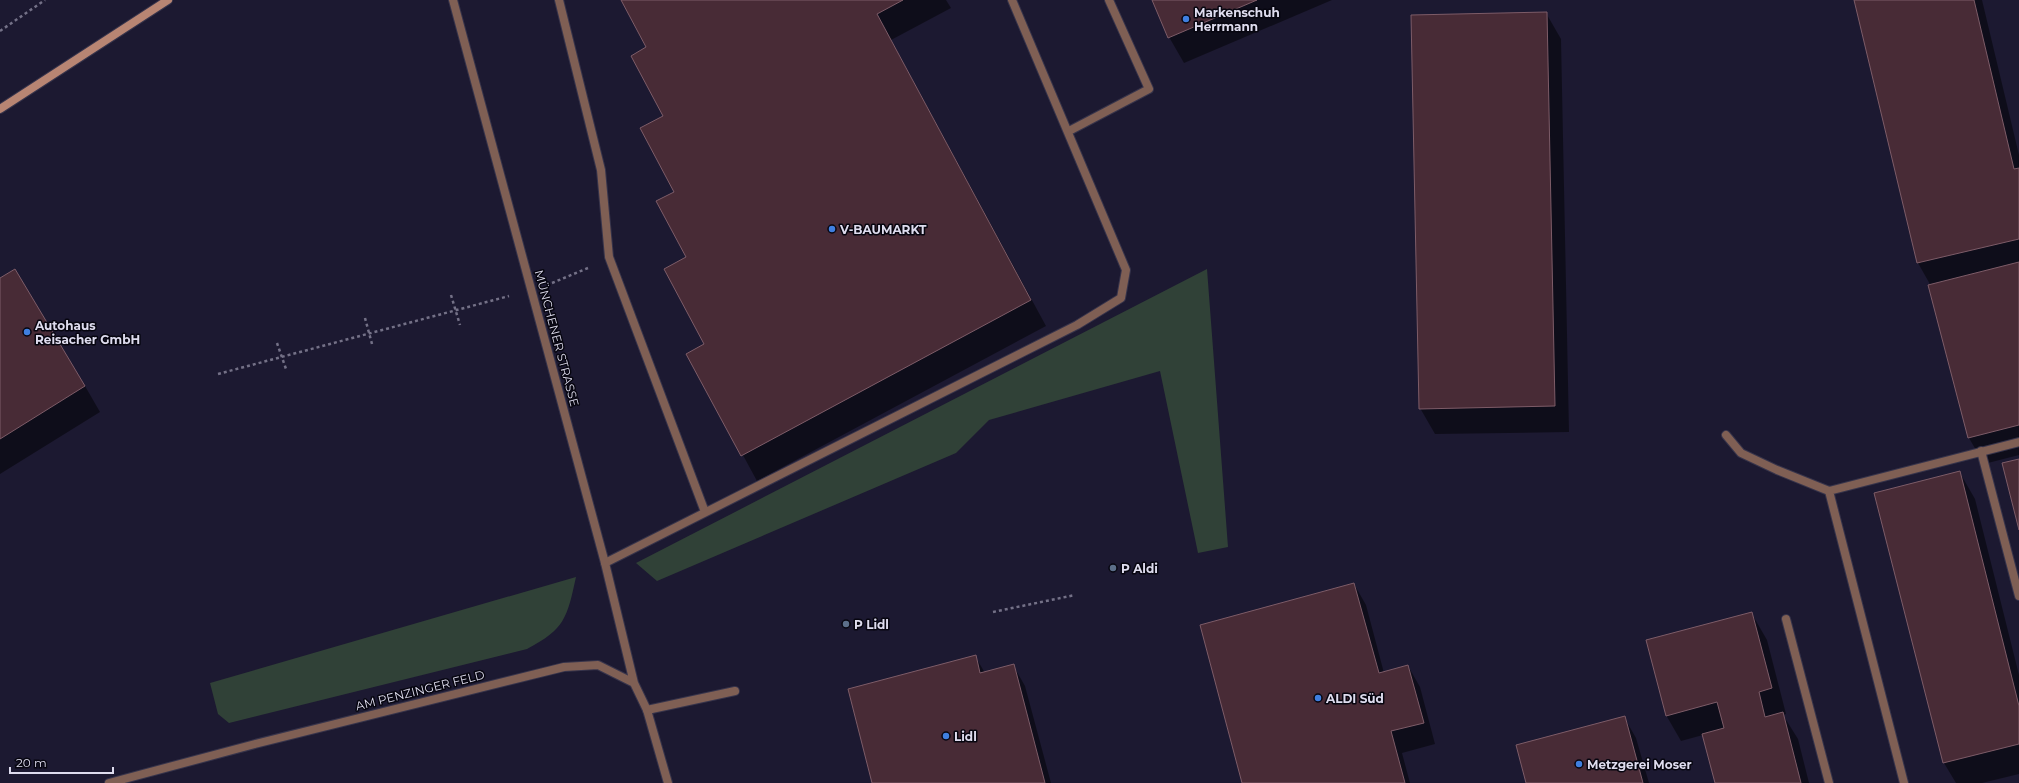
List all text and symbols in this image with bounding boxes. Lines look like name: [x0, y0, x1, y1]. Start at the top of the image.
place label: Markenschuh Herrmann: [1194, 5, 1280, 34]
marker: Markenschuh Herrmann: [1181, 14, 1191, 24]
place label: V-BAUMARKT: [839, 222, 927, 237]
marker: V-BAUMARKT: [827, 224, 837, 234]
street label: MÜNCHENER STRASSE: [532, 268, 582, 408]
place label: Autohaus Reisacher GmbH: [34, 318, 140, 347]
marker: Autohaus Reisacher GmbH: [22, 327, 32, 337]
place label: P Aldi: [1121, 561, 1158, 576]
marker: P Aldi: [1108, 563, 1118, 573]
place label: P Lidl: [854, 617, 889, 632]
marker: P Lidl: [841, 619, 851, 629]
street label: AM PENZINGER FELD: [354, 667, 486, 713]
place label: ALDI Süd: [1325, 691, 1384, 706]
marker: ALDI Süd: [1313, 693, 1323, 703]
place label: Lidl: [954, 729, 977, 744]
marker: Lidl: [941, 731, 951, 741]
scale bar: [10, 749, 113, 775]
text: 20 m: [16, 755, 47, 770]
place label: Metzgerei Moser: [1587, 757, 1692, 772]
marker: Metzgerei Moser: [1574, 759, 1584, 769]

